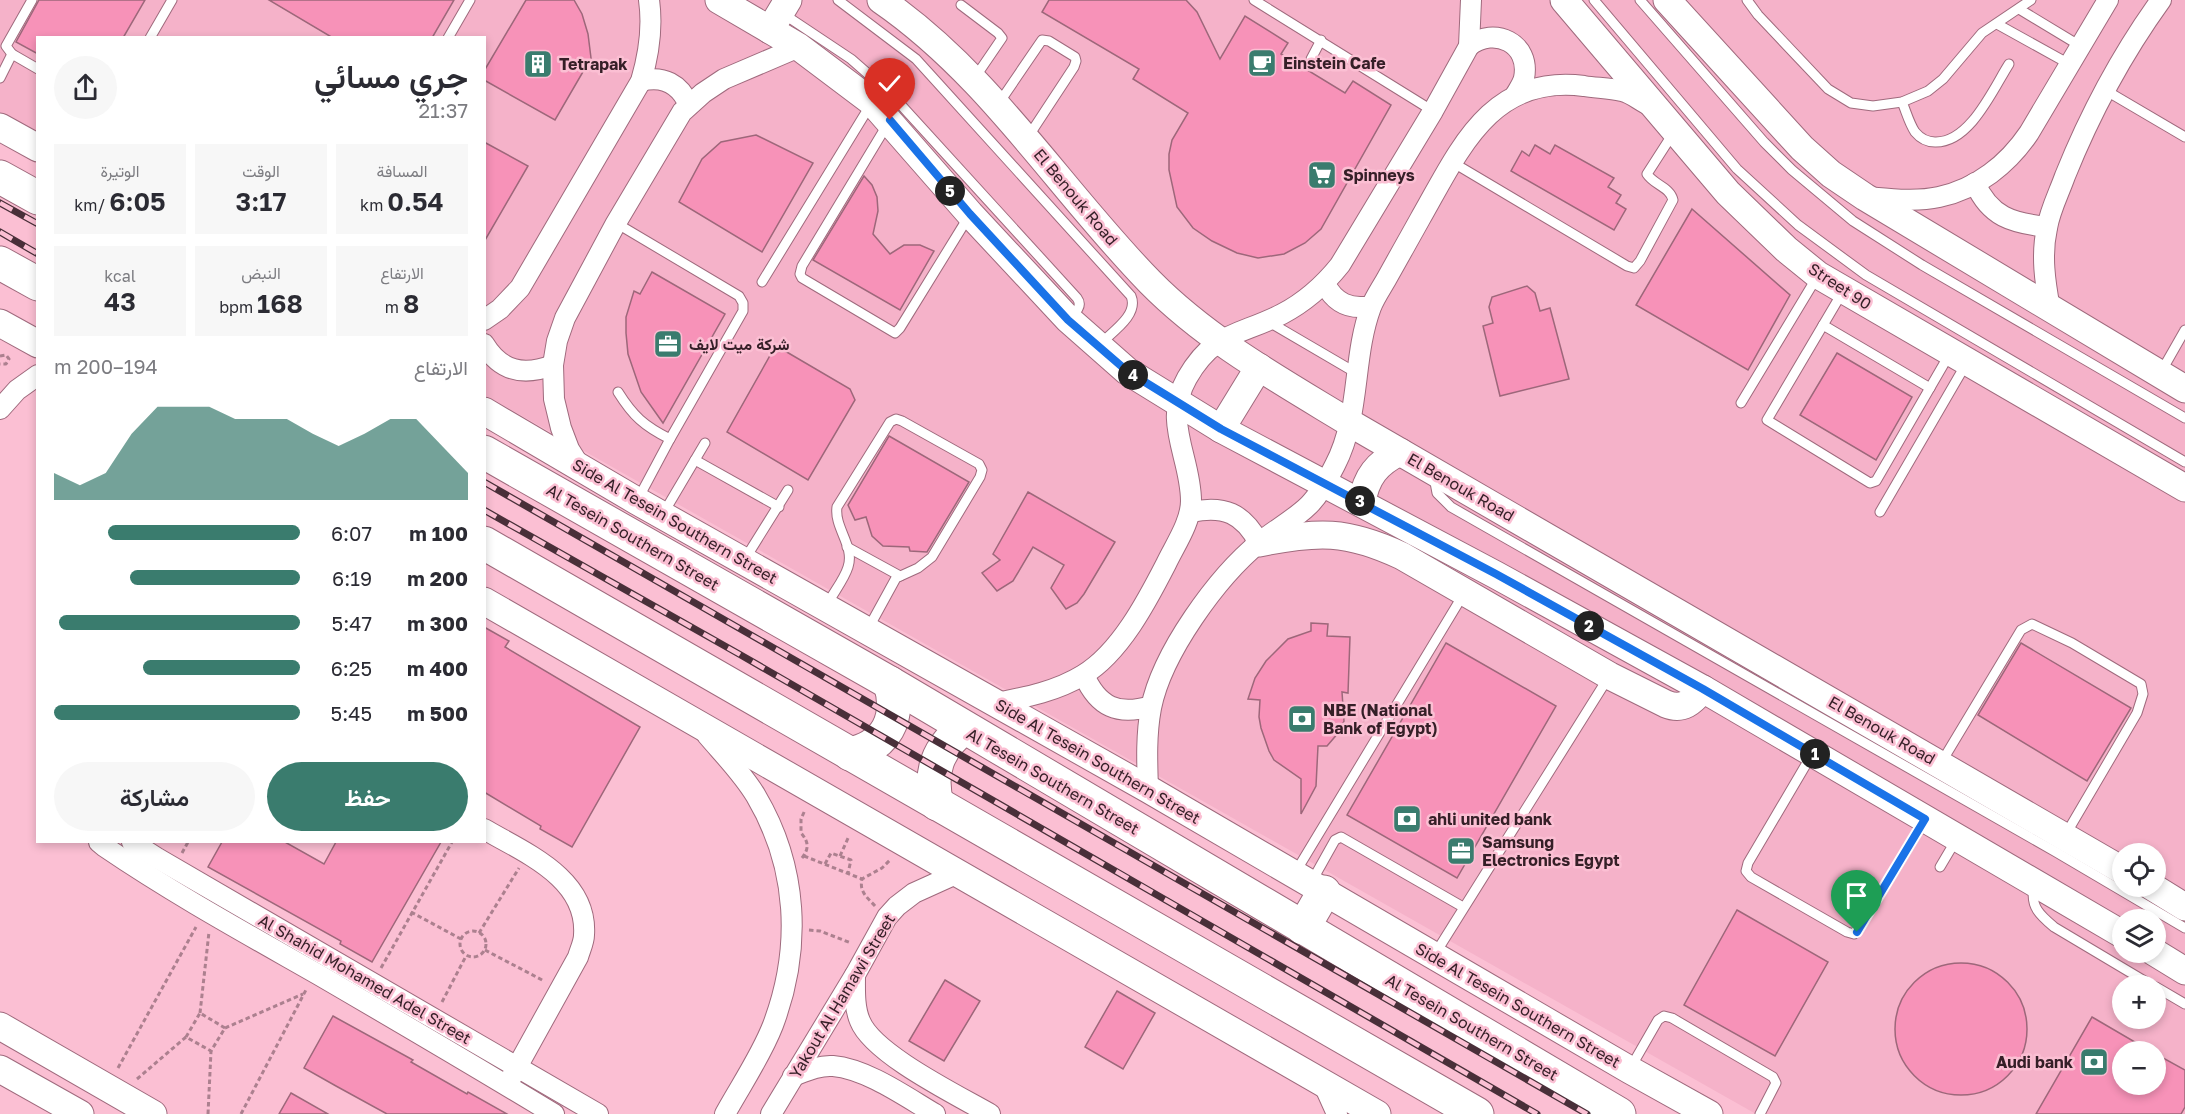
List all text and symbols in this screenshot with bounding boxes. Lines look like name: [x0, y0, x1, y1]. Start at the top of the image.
cafe icon: Einstein Cafe: [1246, 47, 1278, 79]
building icon: Tetrapak: [522, 48, 554, 80]
place label: Einstein Cafe: [1283, 53, 1386, 73]
place label: Tetrapak: [559, 54, 628, 74]
button: share: [54, 56, 117, 119]
text: جري مسائي: [314, 56, 468, 95]
pin: [864, 58, 915, 120]
icon: check: [873, 67, 906, 100]
text: 21:37: [418, 98, 468, 122]
street label: El Benouk Road: [1030, 145, 1122, 249]
supermarket icon: Spinneys: [1306, 159, 1338, 191]
text: الوتيرة: [100, 161, 140, 181]
text: الوقت: [242, 161, 280, 181]
text: المسافة: [377, 161, 427, 181]
place label: Spinneys: [1343, 165, 1415, 185]
pin: 5: [935, 176, 965, 206]
text: 5: [945, 181, 955, 201]
text: 6:05: [109, 186, 166, 217]
text: 3:17: [236, 186, 286, 217]
text: 0.54: [387, 186, 444, 217]
text: /km: [74, 195, 109, 215]
text: km: [360, 195, 387, 215]
street label: Street 90: [1805, 258, 1875, 314]
text: النبض: [241, 263, 281, 283]
text: الارتفاع: [380, 263, 424, 283]
text: kcal: [104, 266, 136, 286]
text: 43: [104, 286, 136, 317]
text: 168: [257, 288, 303, 319]
text: 8: [403, 288, 419, 319]
text: bpm: [219, 297, 257, 317]
text: m: [385, 297, 403, 317]
office icon: شركة ميت لايف: [652, 328, 684, 360]
place label: شركة ميت لايف: [689, 334, 790, 355]
text: 194–200 m: [54, 354, 158, 378]
text: الارتفاع: [414, 355, 468, 379]
pin: 4: [1118, 360, 1148, 390]
text: 4: [1128, 365, 1138, 385]
street label: El Benouk Road: [1404, 448, 1518, 526]
street label: Side Al Tesein Southern Street: [569, 454, 781, 588]
street label: Al Tesein Southern Street: [543, 480, 723, 594]
pin: 3: [1345, 486, 1375, 516]
text: 3: [1355, 491, 1365, 511]
text: 6:07: [331, 521, 372, 545]
text: 100 m: [409, 521, 468, 545]
text: 6:19: [332, 566, 372, 590]
text: 200 m: [407, 566, 468, 590]
text: 5:47: [332, 611, 372, 635]
text: 300 m: [407, 611, 468, 635]
pin: 2: [1574, 611, 1604, 641]
text: 2: [1584, 616, 1594, 636]
text: 6:25: [331, 656, 372, 680]
text: 400 m: [407, 656, 468, 680]
street label: El Benouk Road: [1825, 691, 1939, 769]
street label: Side Al Tesein Southern Street: [992, 694, 1204, 828]
place label: NBE (National Bank of Egypt): [1323, 700, 1437, 738]
text: 5:45: [331, 701, 372, 725]
text: 500 m: [407, 701, 468, 725]
bank icon: NBE (National Bank of Egypt): [1286, 703, 1318, 735]
street label: Al Tesein Southern Street: [963, 724, 1143, 838]
pin: 1: [1800, 739, 1830, 769]
text: 1: [1811, 744, 1819, 764]
button: مشاركة: [54, 762, 255, 831]
button: حفظ: [267, 762, 468, 831]
bank icon: ahli united bank: [1391, 803, 1423, 835]
place label: ahli united bank: [1428, 809, 1553, 829]
place label: Samsung Electronics Egypt: [1482, 832, 1620, 870]
office icon: Samsung Electronics Egypt: [1445, 835, 1477, 867]
map controls: [2112, 843, 2166, 1095]
button: locate: [2112, 843, 2166, 897]
pin: [1831, 870, 1882, 932]
icon: arrive: [1840, 879, 1873, 912]
button: layers: [2112, 909, 2166, 963]
street label: Al Shahid Mohamed Adel Street: [255, 910, 475, 1048]
street label: Yakout Al Hamawi Street: [785, 910, 899, 1082]
street label: Side Al Tesein Southern Street: [1412, 938, 1624, 1072]
street label: Al Tesein Southern Street: [1382, 970, 1562, 1084]
button: +: [2112, 975, 2166, 1029]
button: −: [2112, 1041, 2166, 1095]
bank icon: Audi bank: [2078, 1046, 2110, 1078]
place label: Audi bank: [1996, 1052, 2074, 1072]

